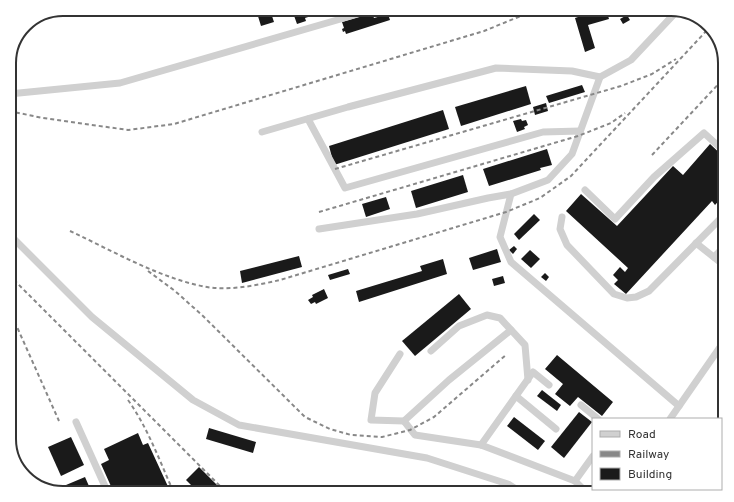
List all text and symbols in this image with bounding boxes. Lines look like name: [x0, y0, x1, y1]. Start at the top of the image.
legend: [592, 418, 722, 490]
text: Road: [628, 427, 656, 443]
text: Railway: [628, 447, 669, 463]
text: Building: [628, 467, 672, 483]

